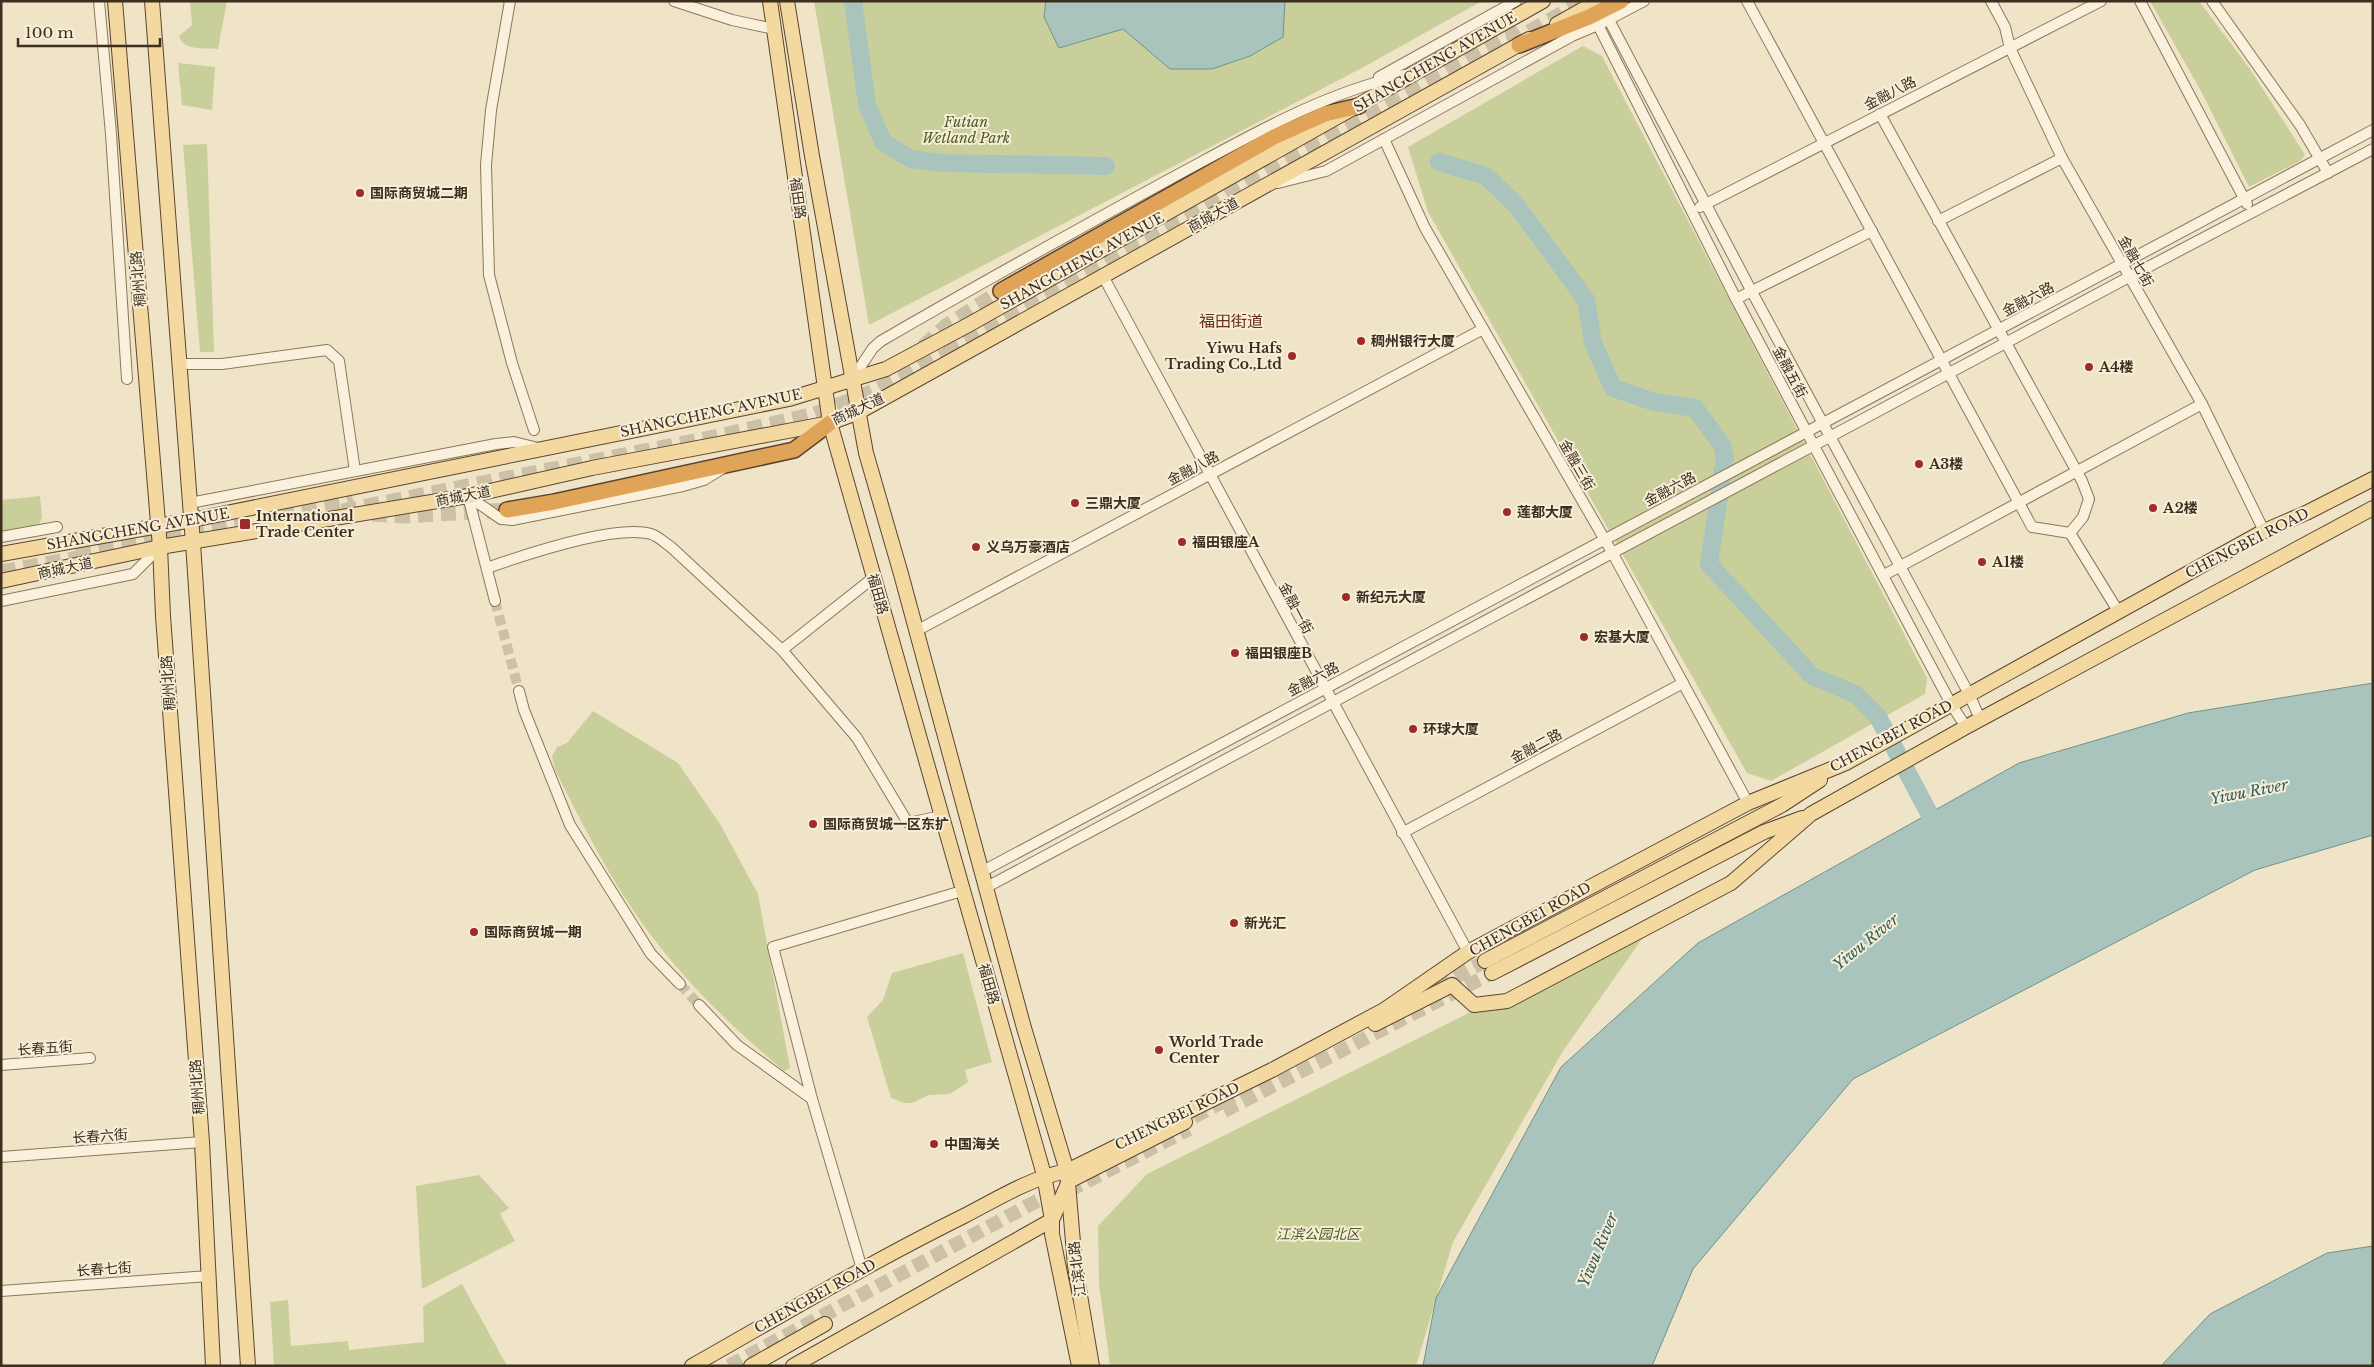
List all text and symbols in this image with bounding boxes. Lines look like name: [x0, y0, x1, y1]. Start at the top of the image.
street label: SHANGCHENG AVENUE: [1350, 8, 1520, 116]
scale bar: [18, 15, 160, 47]
text: 100 m: [25, 23, 74, 42]
street label: 金融八路: [1861, 72, 1919, 114]
park label: Futian Wetland Park: [922, 113, 1010, 147]
street label: 福田路: [786, 176, 810, 220]
place label: 国际商贸城二期: [370, 184, 468, 202]
marker: 国际商贸城二期: [354, 187, 366, 199]
street label: 商城大道: [1184, 194, 1242, 236]
street label: SHANGCHENG AVENUE: [997, 208, 1167, 314]
street label: 金融七街: [2115, 232, 2157, 290]
street label: 稠州北路: [127, 250, 149, 308]
street label: 金融六路: [1999, 278, 2057, 320]
district label: 福田街道: [1199, 311, 1263, 331]
place label: 稠州银行大厦: [1371, 332, 1455, 350]
marker: 稠州银行大厦: [1355, 335, 1367, 347]
place label: Yiwu Hafs Trading Co.,Ltd: [1165, 339, 1282, 373]
street label: 金融五街: [1769, 343, 1811, 401]
marker: Yiwu Hafs Trading Co.,Ltd: [1286, 350, 1298, 362]
place label: A4楼: [2098, 358, 2134, 376]
marker: A4楼: [2083, 361, 2095, 373]
street label: SHANGCHENG AVENUE: [618, 385, 804, 441]
street label: 商城大道: [829, 389, 887, 429]
street label: 金融三街: [1555, 436, 1599, 494]
street label: 金融八路: [1164, 447, 1222, 489]
place label: A3楼: [1928, 455, 1963, 473]
marker: A3楼: [1913, 458, 1925, 470]
street label: 金融六路: [1641, 468, 1699, 510]
street label: 商城大道: [434, 482, 492, 510]
place label: 三鼎大厦: [1085, 494, 1141, 512]
marker: 三鼎大厦: [1069, 497, 1081, 509]
place label: A2楼: [2162, 499, 2198, 517]
marker: A2楼: [2147, 502, 2159, 514]
place label: 莲都大厦: [1517, 503, 1573, 521]
street label: SHANGCHENG AVENUE: [45, 504, 231, 554]
street label: CHENGBEI ROAD: [2182, 504, 2312, 582]
marker: 莲都大厦: [1501, 506, 1513, 518]
place label: International Trade Center: [256, 507, 354, 541]
marker: International Trade Center: [238, 517, 252, 531]
place label: 福田银座A: [1192, 533, 1260, 551]
marker: 福田银座A: [1176, 536, 1188, 548]
place label: 义乌万豪酒店: [986, 538, 1070, 556]
marker: 义乌万豪酒店: [970, 541, 982, 553]
street label: 商城大道: [36, 553, 94, 583]
place label: A1楼: [1991, 553, 2024, 571]
marker: A1楼: [1976, 556, 1988, 568]
street label: 福田路: [864, 571, 892, 617]
street label: 金融一街: [1275, 579, 1317, 637]
place label: 新纪元大厦: [1356, 588, 1426, 606]
marker: 新纪元大厦: [1340, 591, 1352, 603]
place label: 宏基大厦: [1594, 628, 1650, 646]
marker: 宏基大厦: [1578, 631, 1590, 643]
place label: 福田银座B: [1245, 644, 1312, 662]
marker: 福田银座B: [1229, 647, 1241, 659]
street label: 稠州北路: [157, 654, 179, 712]
street label: 金融六路: [1284, 658, 1342, 700]
street label: CHENGBEI ROAD: [1827, 696, 1955, 776]
place label: 环球大厦: [1423, 720, 1479, 738]
marker: 环球大厦: [1407, 723, 1419, 735]
street label: 金融二路: [1507, 725, 1565, 767]
water label: Yiwu River: [2208, 774, 2290, 808]
place label: 国际商贸城一区东扩: [823, 815, 949, 833]
marker: 国际商贸城一区东扩: [807, 818, 819, 830]
street label: CHENGBEI ROAD: [1466, 878, 1594, 960]
water label: Yiwu River: [1829, 909, 1903, 974]
place label: 新光汇: [1244, 914, 1286, 932]
marker: 新光汇: [1228, 917, 1240, 929]
place label: 国际商贸城一期: [484, 923, 582, 941]
marker: 国际商贸城一期: [468, 926, 480, 938]
street label: 福田路: [975, 961, 1003, 1007]
place label: World Trade Center: [1168, 1033, 1263, 1067]
street label: 长春五街: [16, 1037, 74, 1059]
marker: World Trade Center: [1153, 1044, 1165, 1056]
street label: 稠州北路: [186, 1058, 208, 1116]
street label: CHENGBEI ROAD: [1112, 1078, 1242, 1154]
street label: 长春六街: [71, 1125, 129, 1147]
place label: 中国海关: [944, 1135, 1000, 1153]
marker: 中国海关: [928, 1138, 940, 1150]
water label: Yiwu River: [1573, 1209, 1622, 1290]
park label: 江滨公园北区: [1276, 1225, 1362, 1243]
street label: 江滨北路: [1065, 1240, 1089, 1298]
street label: CHENGBEI ROAD: [751, 1255, 879, 1337]
street label: 长春七街: [75, 1258, 133, 1280]

